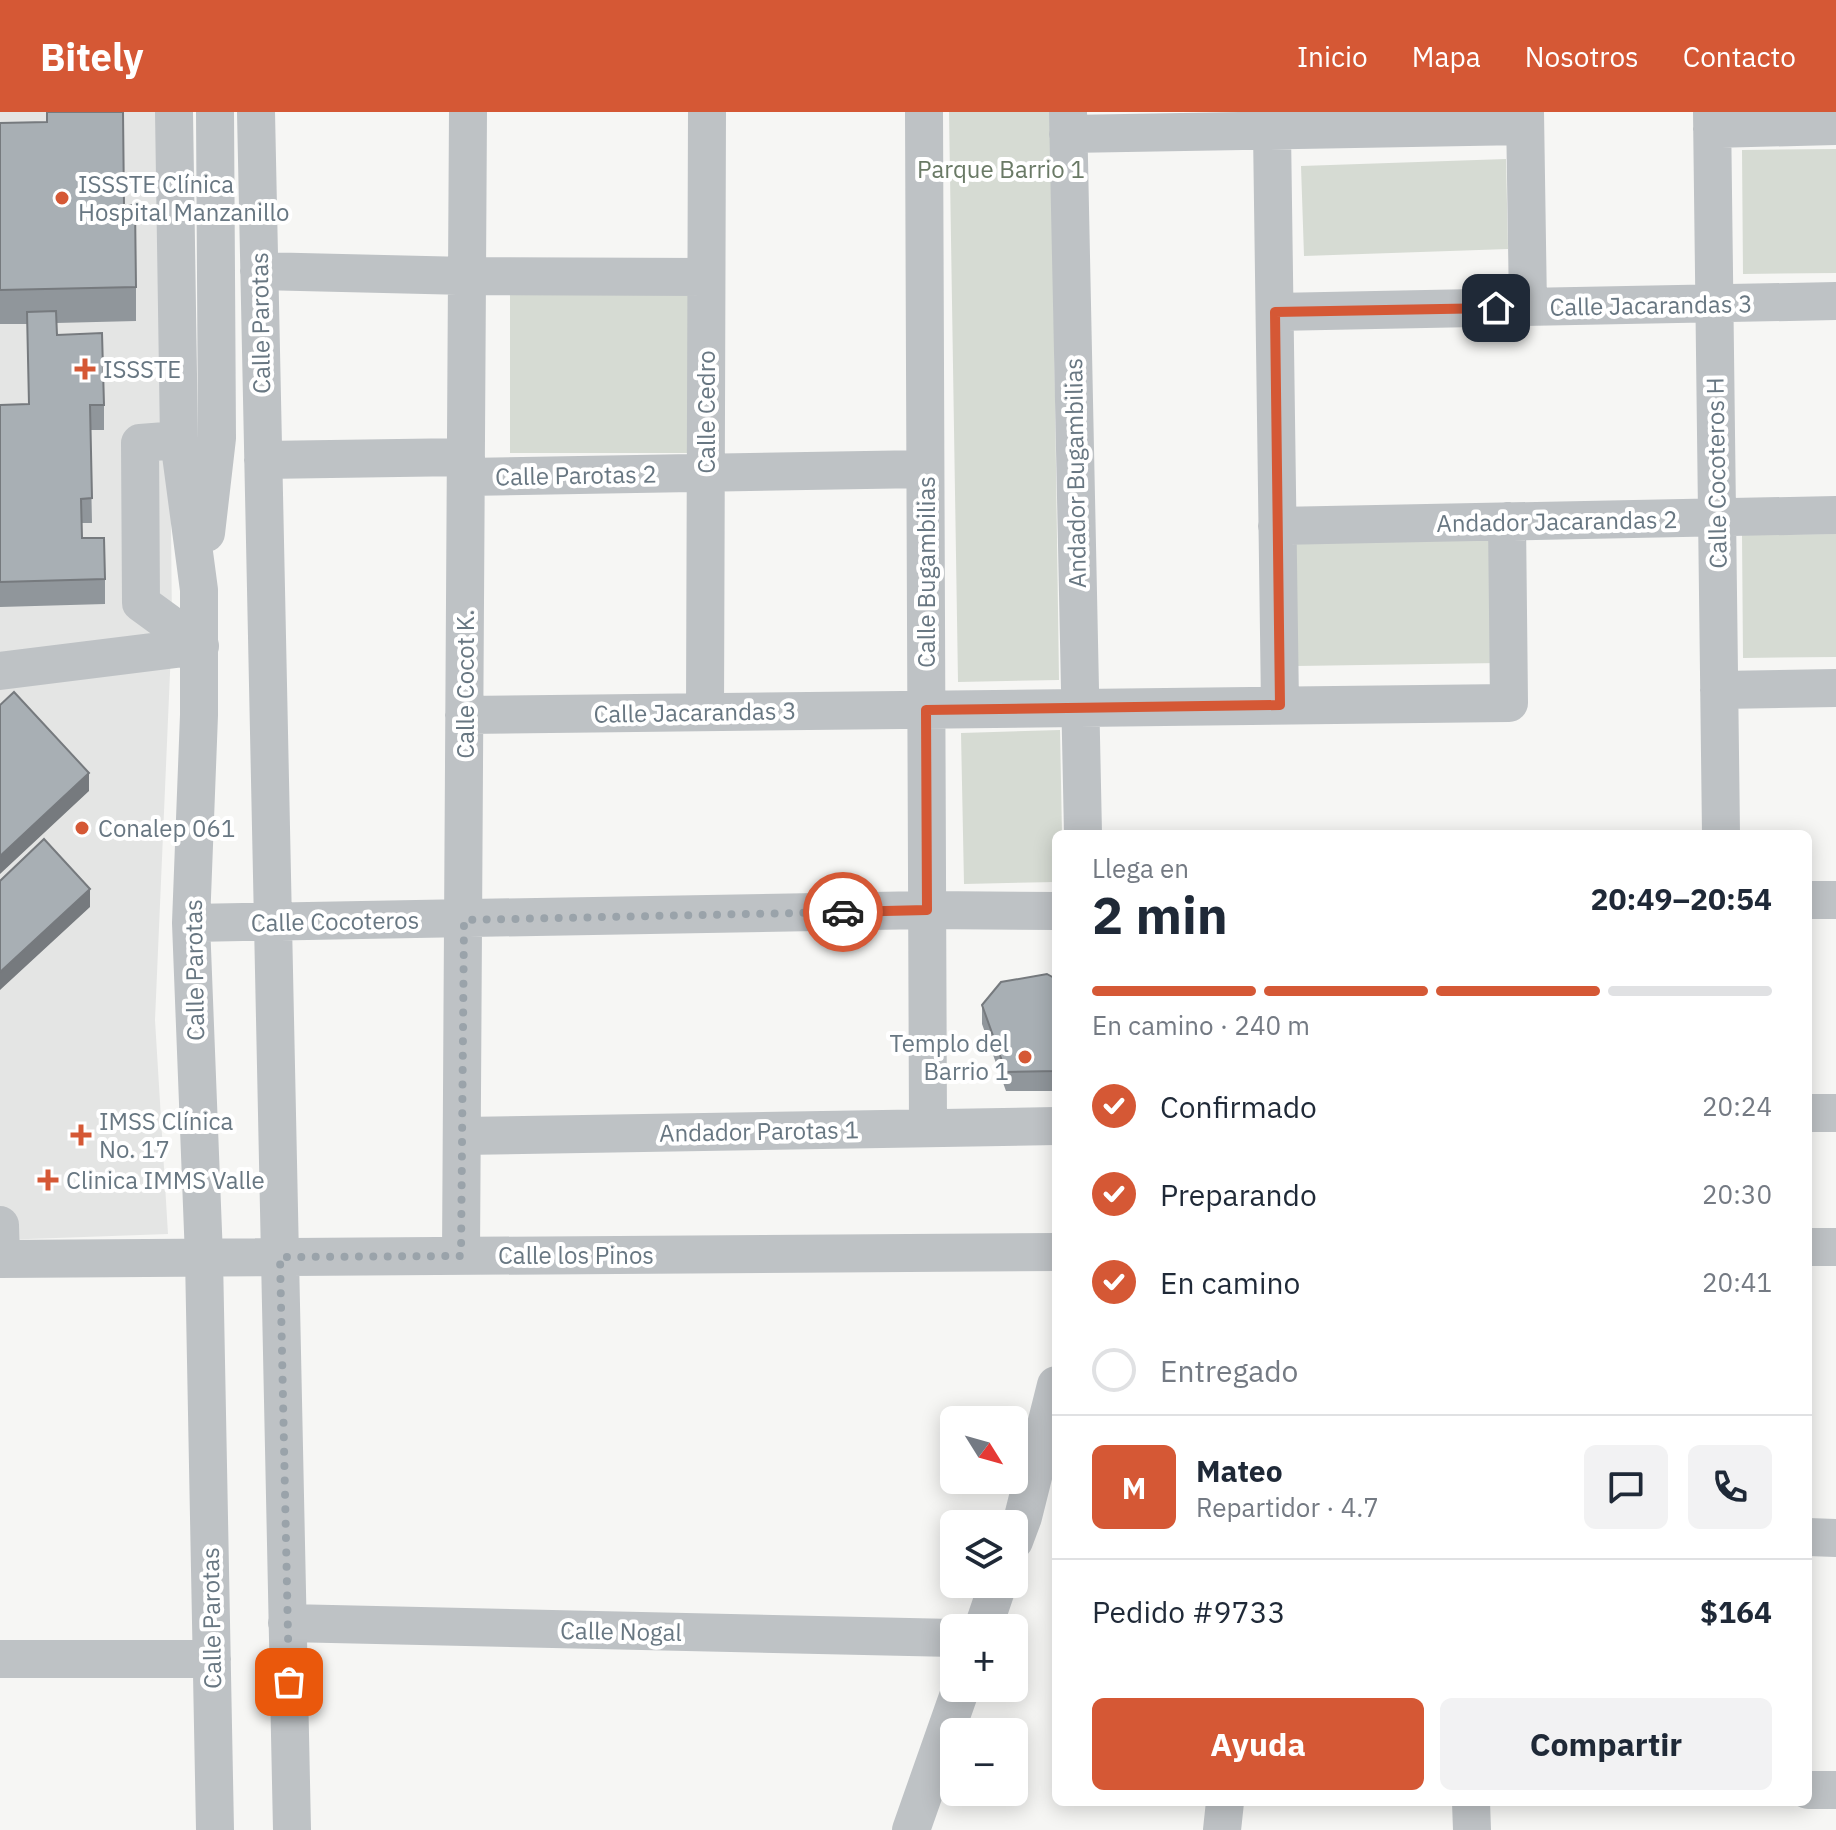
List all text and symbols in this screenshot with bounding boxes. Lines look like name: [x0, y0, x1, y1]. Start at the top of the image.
text: Bitely: [40, 32, 144, 81]
text: Inicio: [1297, 38, 1368, 75]
text: Mapa: [1412, 38, 1481, 75]
text: Nosotros: [1525, 38, 1639, 75]
text: Contacto: [1683, 38, 1796, 75]
park label: Parque Barrio 1: [917, 153, 1085, 185]
place label: ISSSTE Clínica Hospital Manzanillo: [78, 168, 289, 228]
marker: ISSSTE Clínica Hospital Manzanillo: [53, 189, 71, 207]
street label: Calle Parotas: [243, 252, 277, 394]
pin: [1462, 274, 1530, 342]
icon: home: [1474, 286, 1518, 330]
street label: Calle Jacarandas 3: [1549, 287, 1753, 323]
street label: Calle Cedro: [690, 350, 722, 474]
place label: ISSSTE: [103, 353, 181, 385]
marker: ISSSTE: [74, 358, 96, 380]
street label: Andador Bugambilias: [1057, 358, 1093, 588]
street label: Calle Cocoteros H: [1698, 377, 1734, 569]
street label: Calle Parotas 2: [495, 458, 657, 492]
street label: Calle Bugambilias: [910, 476, 942, 668]
street label: Andador Jacarandas 2: [1436, 503, 1678, 539]
street label: Calle Cocot K.: [449, 609, 481, 759]
street label: Calle Jacarandas 3: [593, 694, 797, 730]
place label: Conalep 061: [98, 812, 235, 844]
marker: Conalep 061: [73, 819, 91, 837]
text: Llega en: [1092, 851, 1189, 885]
courier: [803, 872, 883, 952]
text: 20:49–20:54: [1591, 879, 1772, 918]
text: 2 min: [1092, 881, 1228, 948]
icon: car: [821, 890, 865, 934]
street label: Calle Parotas: [177, 899, 211, 1041]
street label: Calle Cocoteros: [250, 904, 420, 938]
text: En camino · 240 m: [1092, 1008, 1310, 1042]
place label: Templo del Barrio 1: [890, 1027, 1009, 1087]
marker: Templo del Barrio 1: [1016, 1048, 1034, 1066]
icon: check: [1092, 1084, 1136, 1128]
text: Confirmado: [1160, 1087, 1317, 1126]
text: 20:24: [1702, 1089, 1772, 1123]
place label: IMSS Clínica No. 17: [99, 1105, 234, 1165]
street label: Andador Parotas 1: [659, 1113, 859, 1149]
marker: IMSS Clínica No. 17: [70, 1124, 92, 1146]
place label: Clinica IMMS Valle: [66, 1164, 265, 1196]
marker: Clinica IMMS Valle: [37, 1169, 59, 1191]
icon: check: [1092, 1172, 1136, 1216]
text: Preparando: [1160, 1175, 1317, 1214]
text: 20:30: [1702, 1177, 1772, 1211]
street label: Calle los Pinos: [498, 1239, 654, 1271]
icon: check: [1092, 1260, 1136, 1304]
text: En camino: [1160, 1263, 1300, 1302]
text: 20:41: [1702, 1265, 1772, 1299]
text: Entregado: [1160, 1351, 1298, 1390]
north arrow: [940, 1406, 1028, 1494]
map controls: [940, 1406, 1028, 1806]
button: chat: [1584, 1445, 1668, 1529]
button: phone: [1688, 1445, 1772, 1529]
text: Mateo: [1196, 1451, 1283, 1490]
text: M: [1122, 1468, 1146, 1507]
text: Repartidor · 4.7: [1196, 1490, 1379, 1524]
button: layers: [940, 1510, 1028, 1598]
street label: Calle Parotas: [194, 1547, 228, 1689]
text: Pedido #9733: [1092, 1592, 1286, 1631]
text: $164: [1700, 1592, 1772, 1631]
street label: Calle Nogal: [560, 1614, 682, 1648]
button: +: [940, 1614, 1028, 1702]
pin: [255, 1648, 323, 1716]
icon: bag: [267, 1660, 311, 1704]
button: Ayuda: [1092, 1698, 1424, 1790]
button: Compartir: [1440, 1698, 1772, 1790]
button: −: [940, 1718, 1028, 1806]

